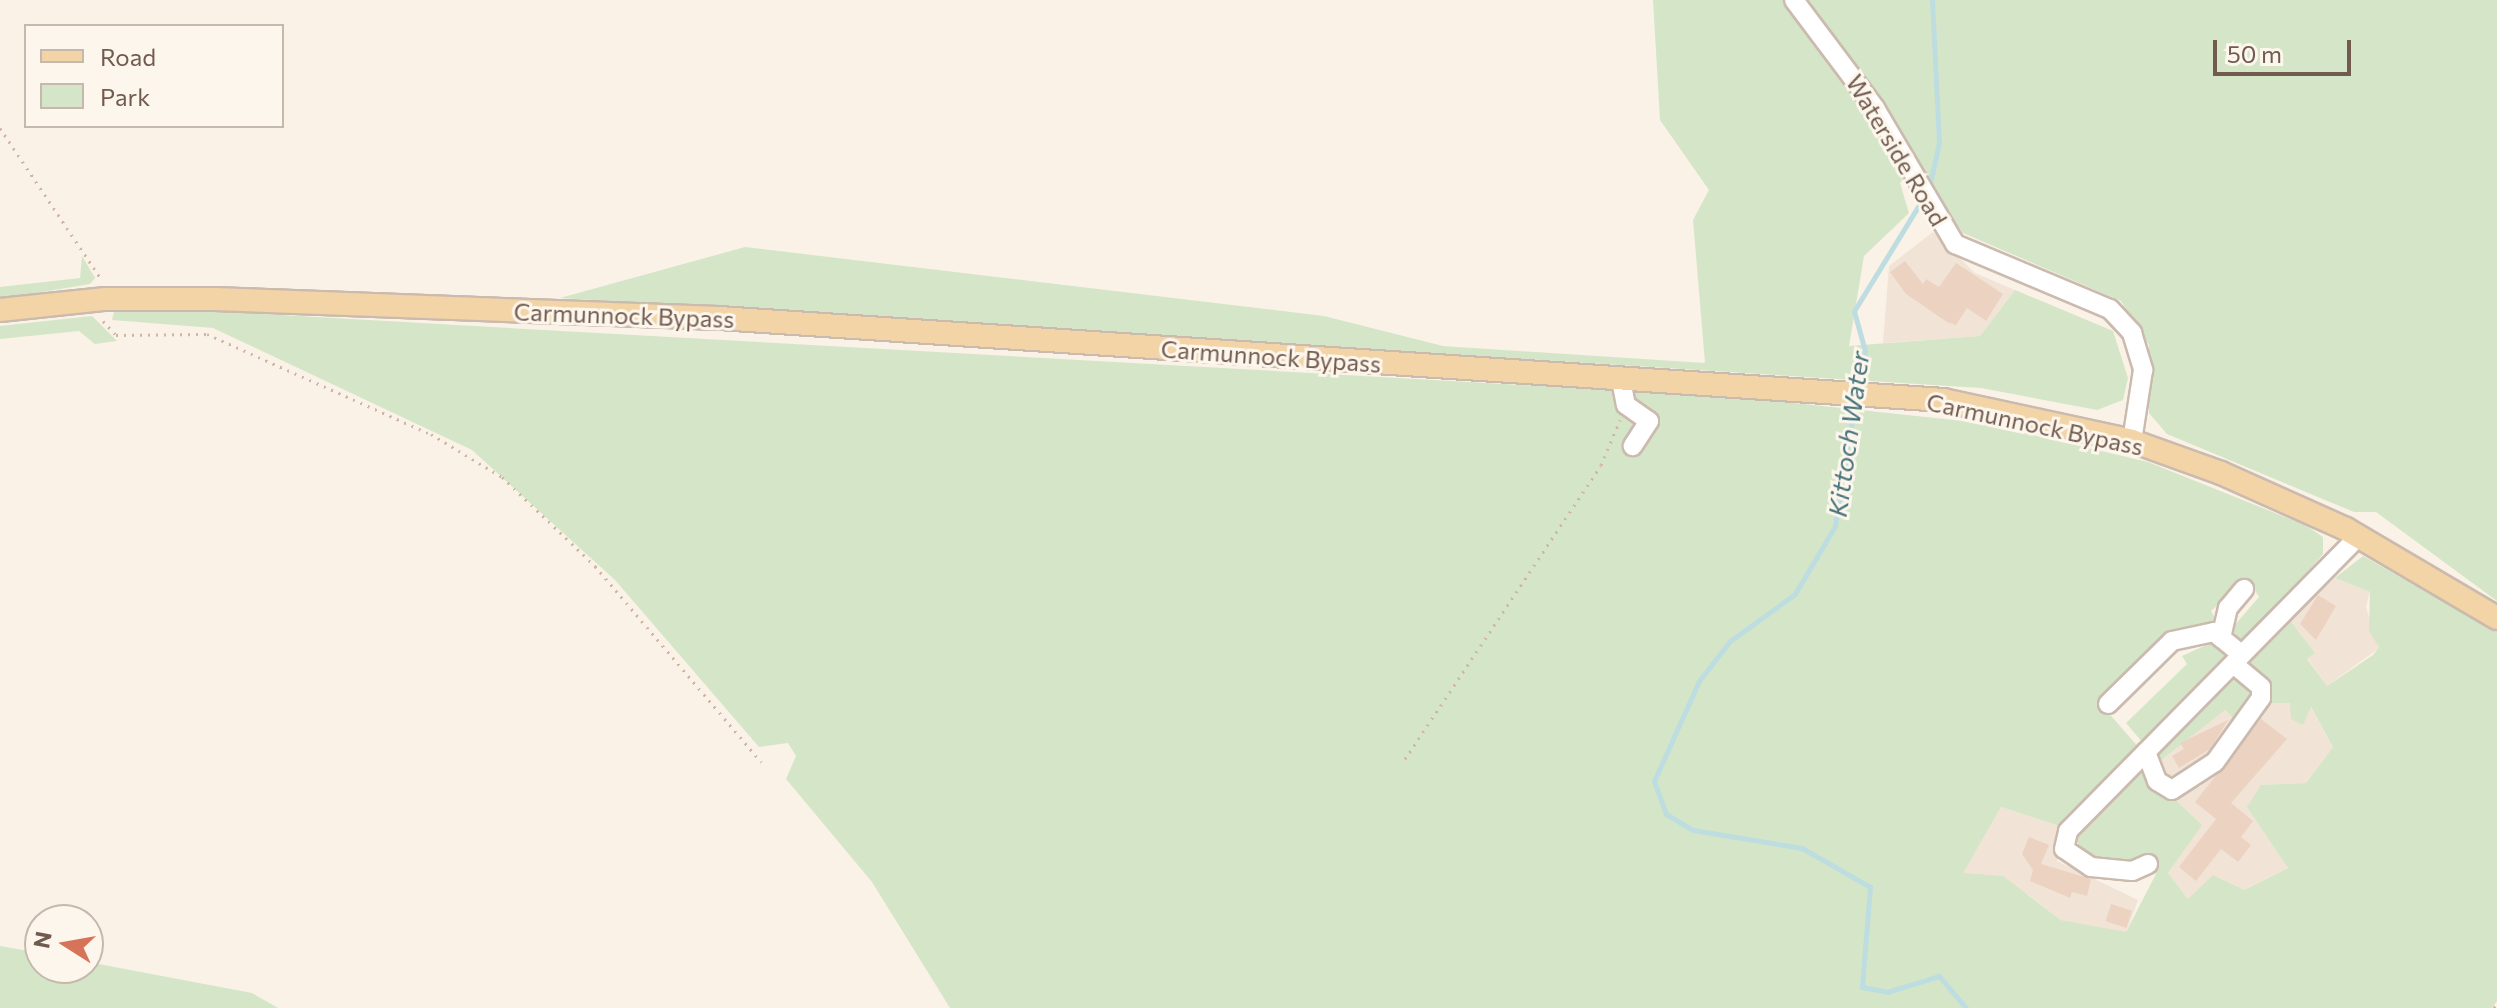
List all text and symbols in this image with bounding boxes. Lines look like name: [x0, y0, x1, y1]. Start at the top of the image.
legend: [24, 24, 284, 128]
scale bar: [2217, 24, 2355, 74]
text: 50 m: [2227, 39, 2282, 68]
text: Road: [100, 42, 156, 71]
street label: Waterside Road: [1840, 69, 1954, 231]
text: Park: [100, 82, 150, 111]
street label: Carmunnock Bypass: [513, 297, 735, 333]
street label: Carmunnock Bypass: [1160, 334, 1382, 378]
water label: Kittoch Water: [1821, 349, 1875, 519]
street label: Carmunnock Bypass: [1924, 387, 2146, 461]
north arrow: [24, 904, 104, 984]
text: N: [27, 929, 57, 950]

